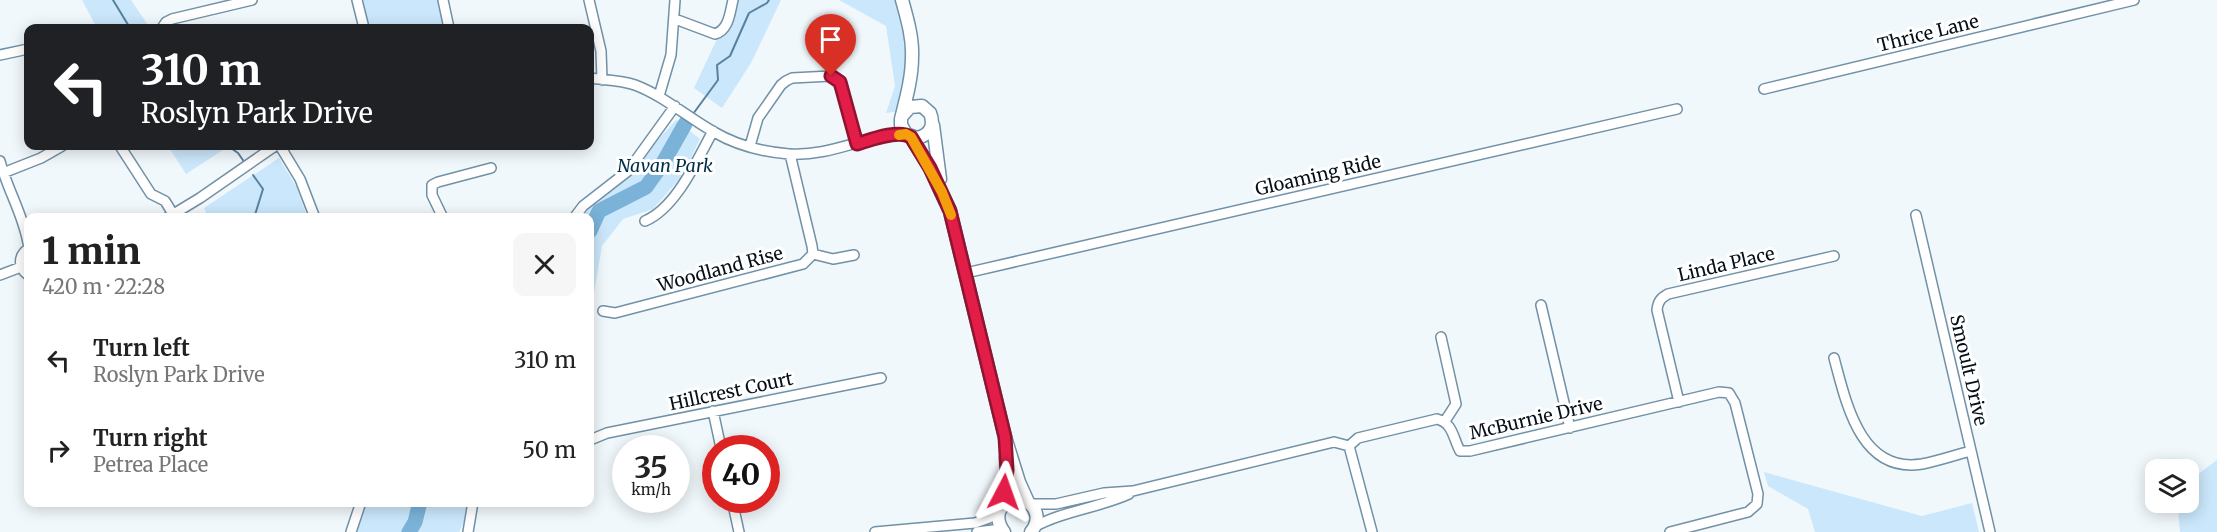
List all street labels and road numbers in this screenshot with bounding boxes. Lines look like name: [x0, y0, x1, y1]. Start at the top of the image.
street label: Thrice Lane: [1875, 9, 1981, 57]
street label: Gloaming Ride: [1253, 149, 1383, 201]
street label: Woodland Rise: [654, 241, 785, 297]
street label: Linda Place: [1675, 242, 1777, 286]
street label: Smoult Drive: [1945, 312, 1993, 428]
street label: Hillcrest Court: [667, 367, 795, 415]
street label: McBurnie Drive: [1467, 392, 1605, 444]

